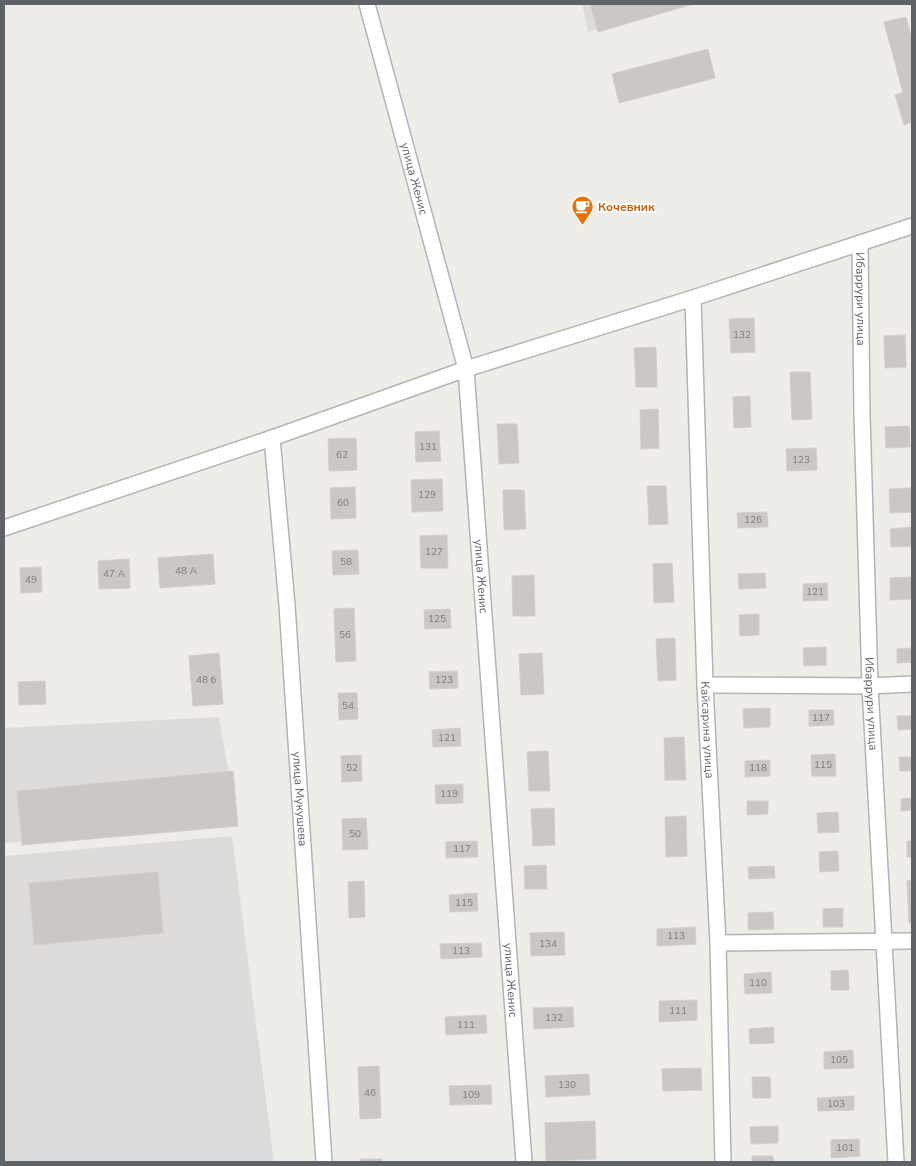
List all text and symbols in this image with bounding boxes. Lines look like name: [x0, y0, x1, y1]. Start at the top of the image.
street label: улица Женис: [397, 141, 432, 217]
cafe icon: Кочевник: [570, 195, 594, 226]
place label: Кочевник: [598, 199, 655, 215]
street label: Ибаррури улица: [852, 252, 869, 346]
house number: 132: [733, 328, 751, 342]
house number: 131: [419, 440, 437, 454]
house number: 62: [336, 448, 348, 462]
house number: 123: [792, 453, 810, 467]
house number: 129: [418, 488, 436, 502]
house number: 60: [337, 496, 349, 510]
house number: 126: [744, 513, 762, 527]
street label: улица Женис: [470, 539, 492, 614]
house number: 127: [425, 545, 443, 559]
house number: 58: [340, 555, 352, 569]
house number: 48 А: [175, 564, 198, 578]
house number: 47 А: [103, 567, 126, 581]
house number: 49: [25, 573, 37, 587]
house number: 121: [806, 585, 824, 599]
house number: 125: [428, 612, 446, 626]
house number: 56: [339, 628, 351, 642]
street label: Ибаррури улица: [861, 657, 882, 751]
house number: 48 б: [196, 673, 216, 687]
house number: 123: [435, 673, 453, 687]
street label: Кайсарина улица: [697, 681, 718, 779]
house number: 54: [342, 699, 354, 713]
house number: 117: [812, 711, 830, 725]
house number: 121: [438, 731, 456, 745]
street label: улица Мукушева: [289, 751, 311, 847]
house number: 115: [814, 758, 832, 772]
house number: 52: [346, 761, 358, 775]
house number: 118: [749, 761, 767, 775]
house number: 119: [440, 787, 458, 801]
house number: 50: [349, 827, 361, 841]
house number: 117: [453, 842, 471, 856]
house number: 115: [455, 896, 473, 910]
house number: 113: [667, 929, 685, 943]
house number: 134: [539, 937, 557, 951]
street label: улица Женис: [500, 942, 521, 1018]
house number: 113: [452, 944, 470, 958]
house number: 110: [749, 976, 767, 990]
house number: 111: [669, 1004, 687, 1018]
house number: 132: [545, 1011, 563, 1025]
house number: 111: [457, 1018, 475, 1032]
house number: 105: [830, 1053, 848, 1067]
house number: 130: [558, 1078, 576, 1092]
house number: 46: [364, 1086, 376, 1100]
house number: 109: [462, 1088, 480, 1102]
house number: 103: [827, 1097, 845, 1111]
house number: 101: [836, 1141, 854, 1155]

